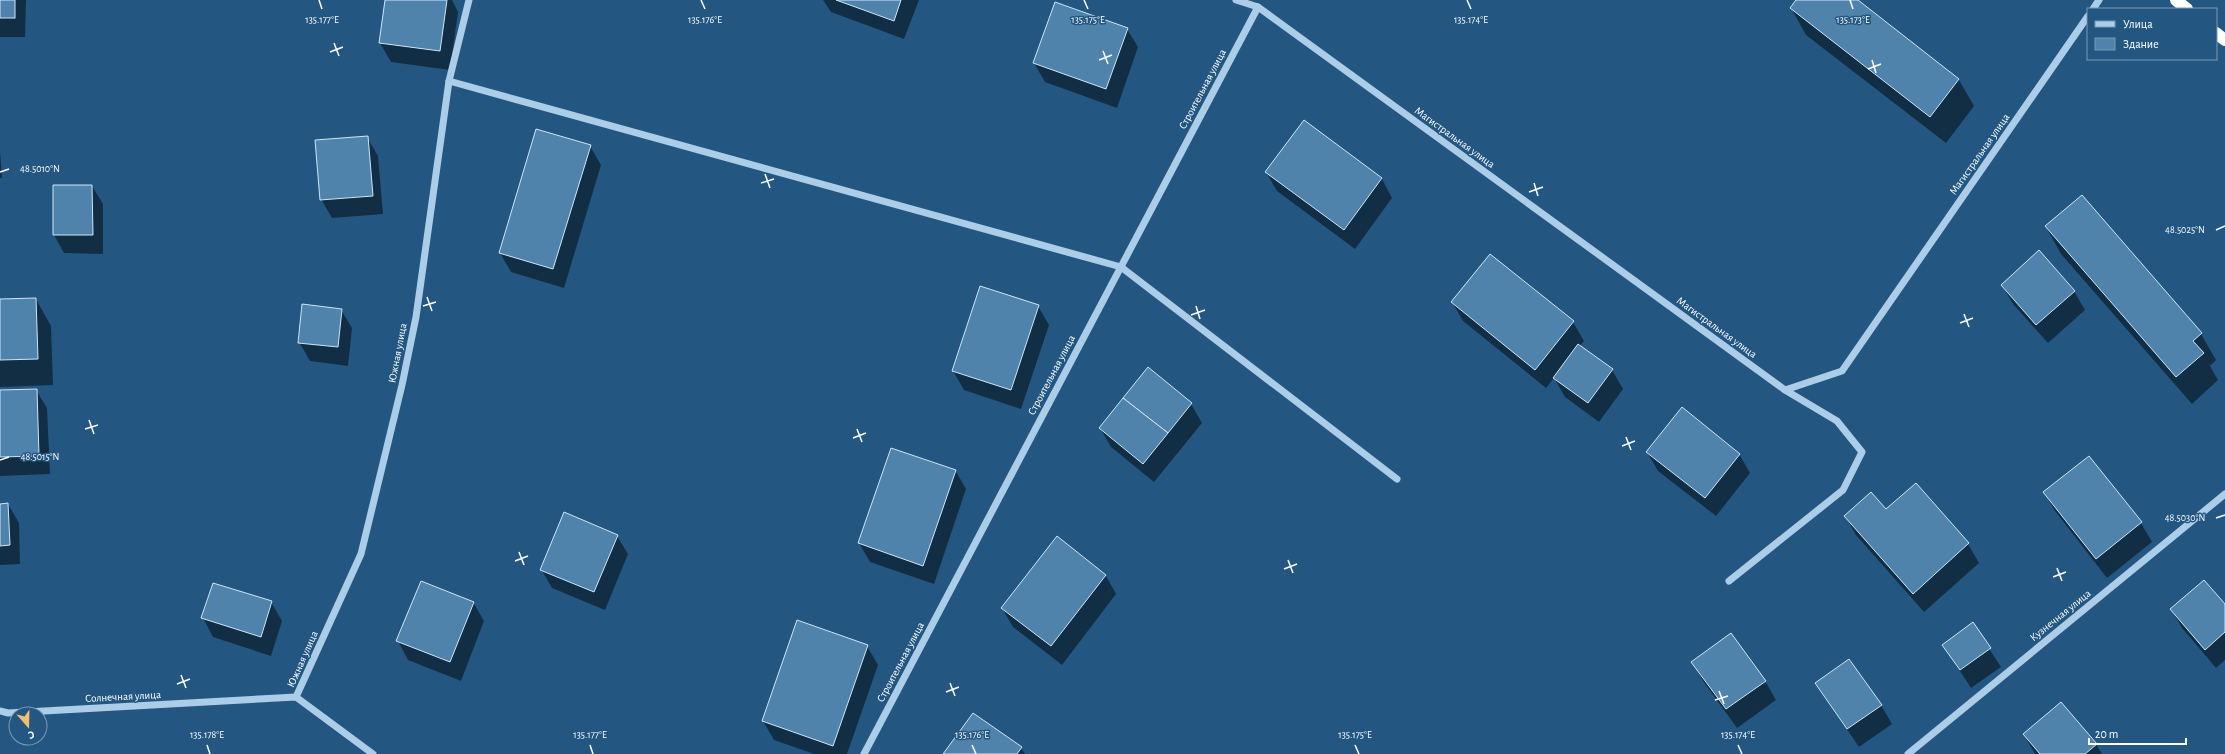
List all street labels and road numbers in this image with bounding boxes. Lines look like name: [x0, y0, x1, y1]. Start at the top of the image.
street label: Строительная улица: [1177, 47, 1228, 131]
street label: Магистральная улица: [1413, 105, 1497, 170]
street label: Магистральная улица: [1947, 112, 2011, 197]
street label: Магистральная улица: [1675, 295, 1759, 360]
street label: Южная улица: [386, 322, 409, 384]
street label: Строительная улица: [1026, 333, 1077, 417]
street label: Кузнечная улица: [2028, 588, 2093, 643]
street label: Строительная улица: [875, 620, 926, 704]
street label: Южная улица: [285, 629, 320, 689]
street label: Солнечная улица: [85, 689, 161, 704]

